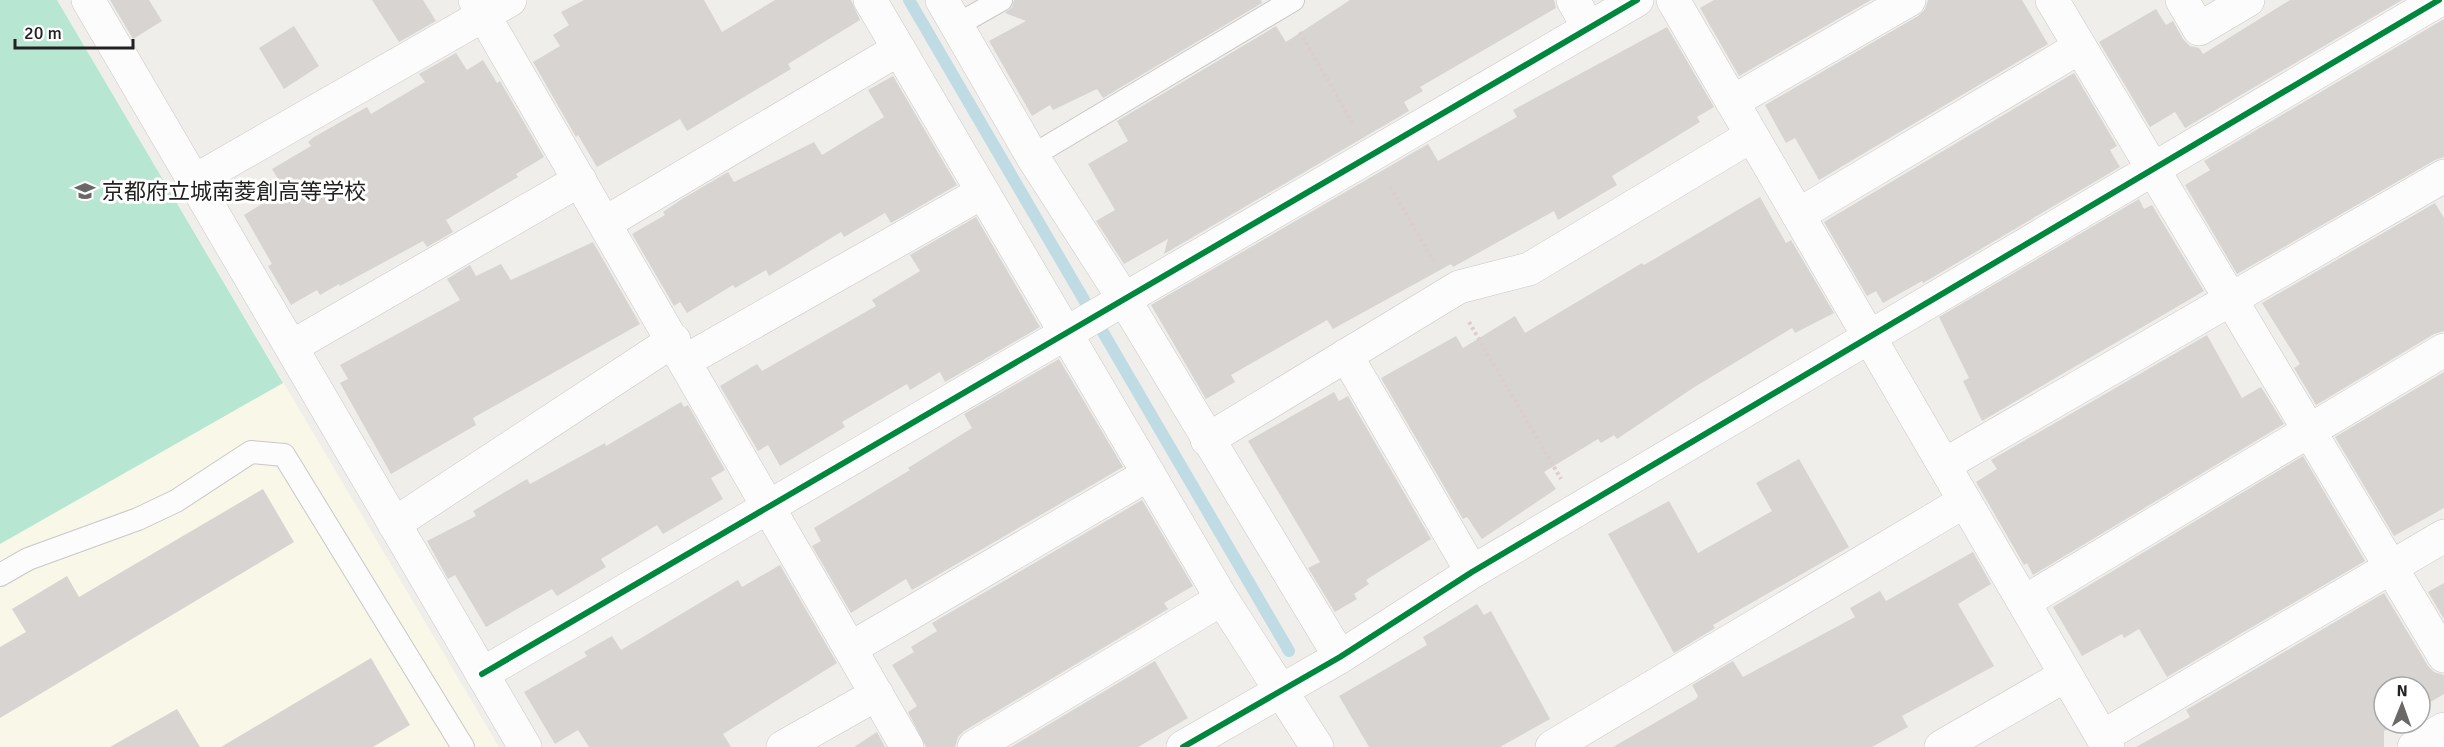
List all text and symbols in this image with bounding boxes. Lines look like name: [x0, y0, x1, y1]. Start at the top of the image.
scale bar: [15, 12, 134, 50]
text: 20 m: [24, 22, 62, 44]
place label: 京都府立城南菱創高等学校: [102, 178, 366, 205]
school or university icon: 京都府立城南菱創高等学校: [73, 179, 97, 203]
north arrow: [2372, 675, 2432, 735]
text: N: [2397, 681, 2408, 701]

